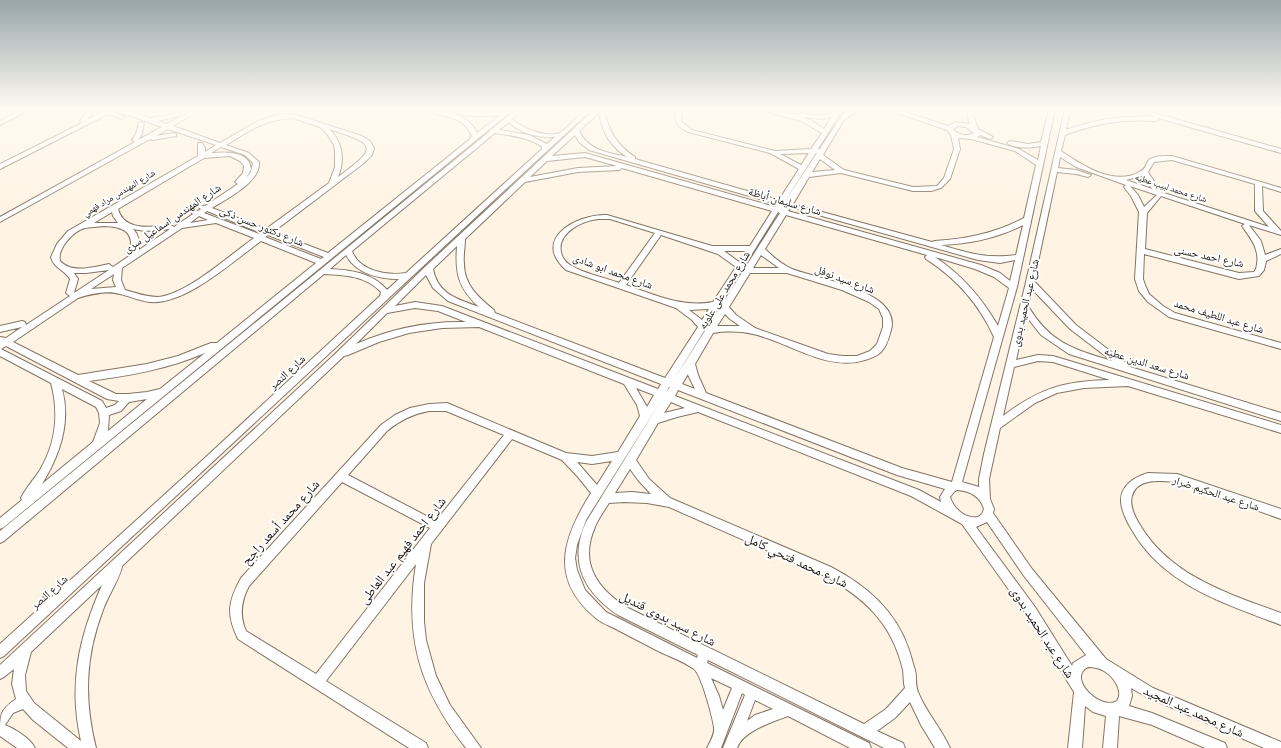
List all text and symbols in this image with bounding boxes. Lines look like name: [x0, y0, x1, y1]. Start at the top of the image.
street label: شارع المهندس مراد فهمي: [80, 166, 158, 220]
street label: شارع محمد لبيب عطيه: [1134, 170, 1209, 205]
street label: شارع المهندس اسماعيل سرى: [120, 179, 223, 256]
street label: شارع سليمان أباظة: [747, 183, 823, 218]
street label: شارع دكتور حسن ذكى: [218, 202, 306, 249]
street label: شارع احمد حسنى: [1173, 241, 1245, 270]
street label: شارع محمد على علوبه: [694, 248, 753, 332]
street label: شارع محمد ابو شادى: [571, 249, 655, 292]
street label: شارع عبد الحميد بدوى: [1007, 258, 1042, 348]
street label: شارع سيد نوفل: [813, 261, 877, 296]
street label: شارع عبد اللطيف محمد: [1172, 295, 1266, 336]
street label: شارع سعد الدين عطيه: [1103, 342, 1192, 383]
street label: شارع النصر: [264, 351, 308, 393]
street label: شارع عبد الحكيم ضرار: [1170, 471, 1262, 515]
street label: شارع محمد أسعد راجح: [237, 475, 324, 569]
street label: شارع احمد فهيم عبد العاطى: [354, 493, 450, 608]
street label: شارع محمد فتحي كامل: [742, 528, 851, 594]
street label: شارع النصر: [26, 571, 70, 613]
street label: شارع عبد الحميد بدوى: [1006, 583, 1079, 682]
street label: شارع سيد بدوى قنديل: [616, 586, 719, 651]
street label: شارع محمد عبد المجيد: [1141, 681, 1247, 742]

